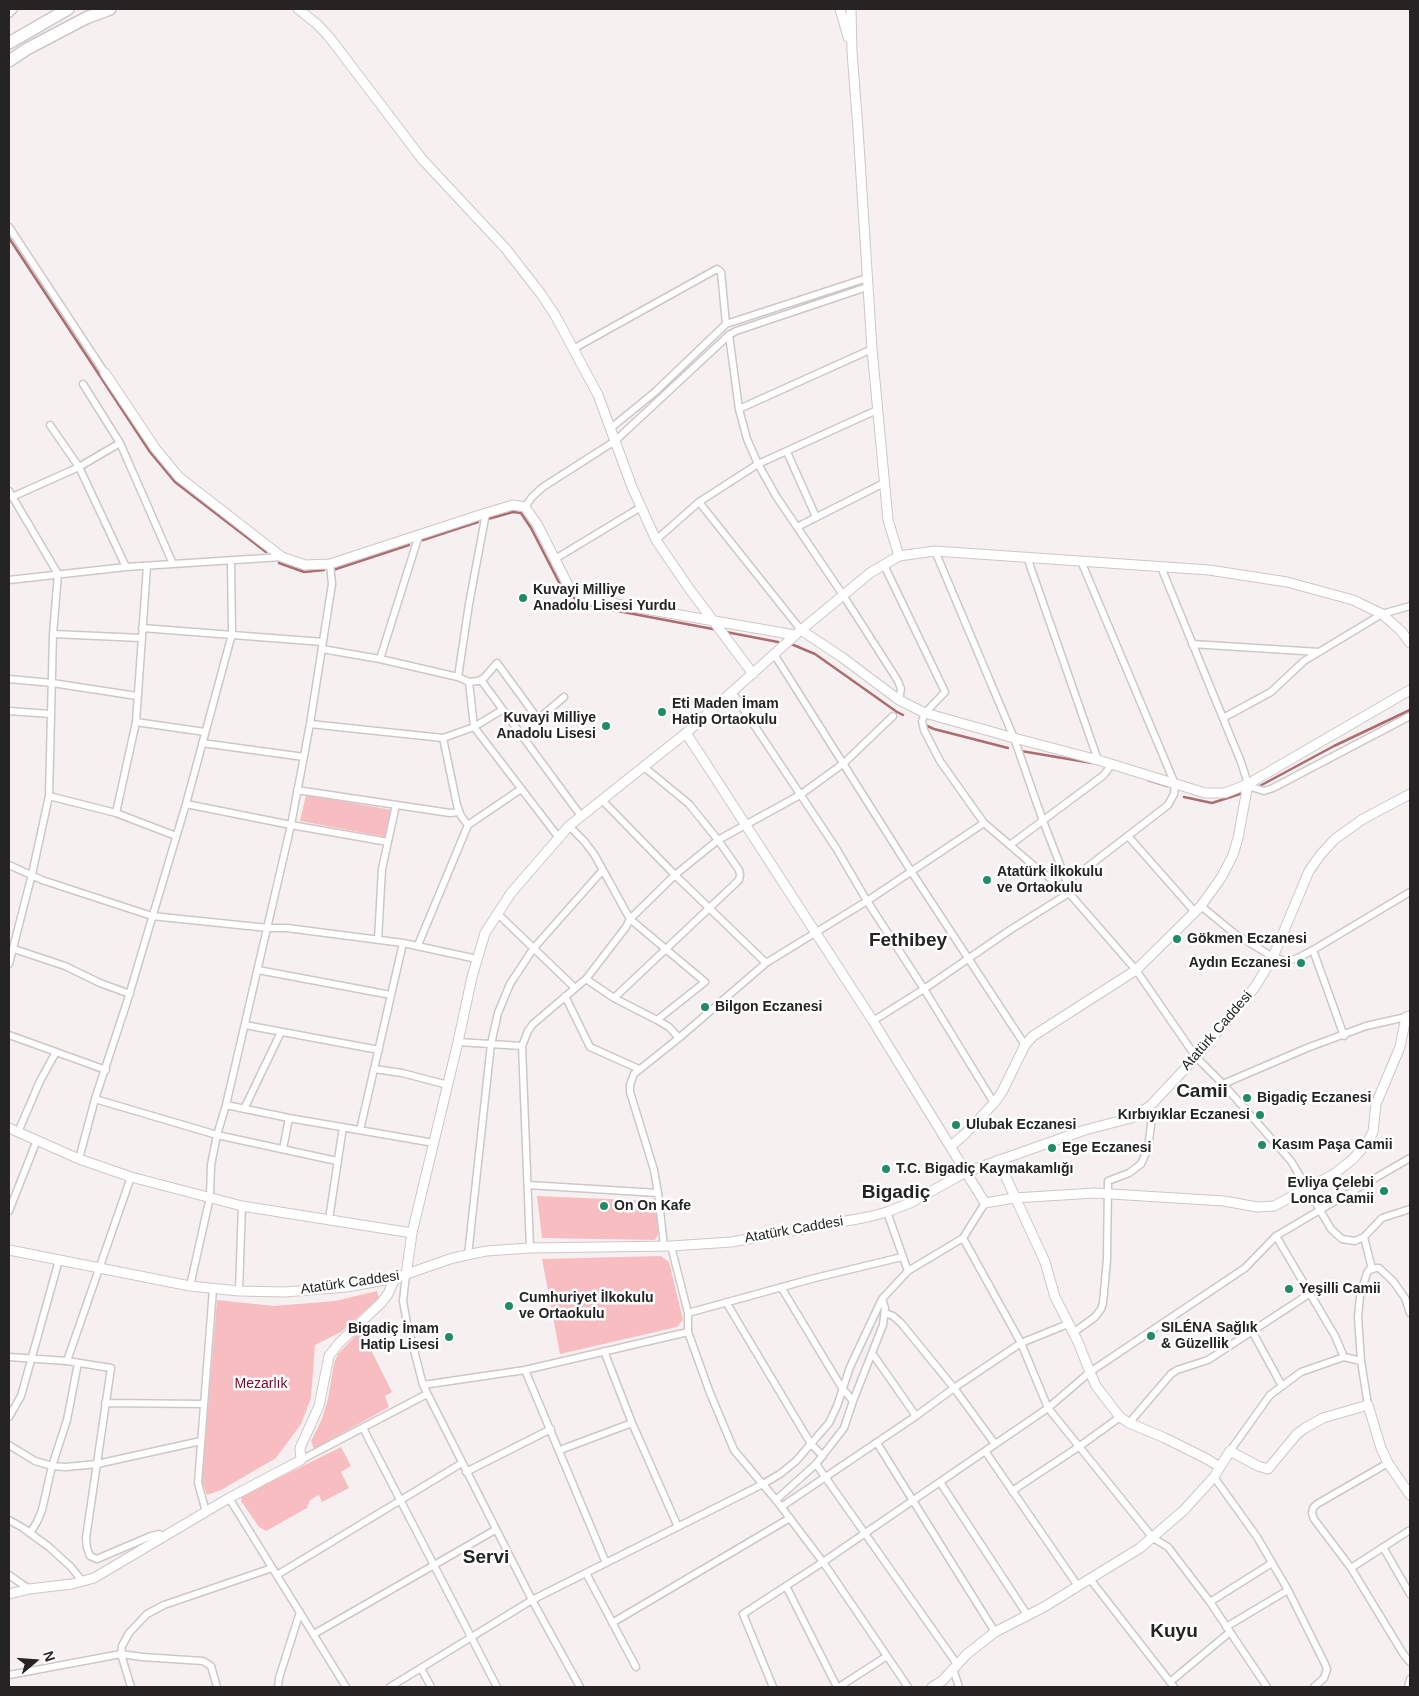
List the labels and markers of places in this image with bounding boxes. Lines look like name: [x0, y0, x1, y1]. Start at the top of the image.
place label: Kuvayi Milliye Anadolu Lisesi Yurdu: [533, 582, 676, 614]
marker: Kuvayi Milliye Anadolu Lisesi Yurdu: [517, 592, 529, 604]
place label: Eti Maden İmam Hatip Ortaokulu: [672, 696, 779, 729]
marker: Eti Maden İmam Hatip Ortaokulu: [656, 706, 668, 718]
place label: Kuvayi Milliye Anadolu Lisesi: [496, 710, 596, 742]
marker: Kuvayi Milliye Anadolu Lisesi: [600, 720, 612, 732]
place label: Atatürk İlkokulu ve Ortaokulu: [997, 864, 1103, 896]
marker: Atatürk İlkokulu ve Ortaokulu: [981, 874, 993, 886]
place label: Gökmen Eczanesi: [1187, 931, 1307, 947]
marker: Gökmen Eczanesi: [1171, 933, 1183, 945]
place label: Aydın Eczanesi: [1189, 955, 1291, 971]
marker: Aydın Eczanesi: [1295, 957, 1307, 969]
place label: Bilgon Eczanesi: [715, 999, 822, 1015]
marker: Bilgon Eczanesi: [699, 1001, 711, 1013]
place label: Bigadiç Eczanesi: [1257, 1090, 1371, 1106]
marker: Bigadiç Eczanesi: [1241, 1092, 1253, 1104]
place label: Kırbıyıklar Eczanesi: [1118, 1107, 1250, 1123]
marker: Kırbıyıklar Eczanesi: [1254, 1109, 1266, 1121]
place label: Ulubak Eczanesi: [966, 1117, 1076, 1133]
marker: Ulubak Eczanesi: [950, 1119, 962, 1131]
place label: Kasım Paşa Camii: [1272, 1137, 1393, 1153]
marker: Kasım Paşa Camii: [1256, 1139, 1268, 1151]
place label: Ege Eczanesi: [1062, 1140, 1151, 1156]
marker: Ege Eczanesi: [1046, 1142, 1058, 1154]
place label: T.C. Bigadiç Kaymakamlığı: [896, 1161, 1073, 1177]
marker: T.C. Bigadiç Kaymakamlığı: [880, 1163, 892, 1175]
place label: Evliya Çelebi Lonca Camii: [1288, 1175, 1374, 1208]
marker: Evliya Çelebi Lonca Camii: [1378, 1185, 1390, 1197]
place label: On On Kafe: [614, 1198, 691, 1214]
marker: On On Kafe: [598, 1200, 610, 1212]
place label: Yeşilli Camii: [1299, 1281, 1381, 1297]
marker: Yeşilli Camii: [1283, 1283, 1295, 1295]
place label: Cumhuriyet İlkokulu ve Ortaokulu: [519, 1290, 654, 1322]
marker: Cumhuriyet İlkokulu ve Ortaokulu: [503, 1300, 515, 1312]
place label: SILÉNA Sağlık & Güzellik: [1161, 1320, 1257, 1352]
place label: Bigadiç İmam Hatip Lisesi: [348, 1321, 439, 1354]
marker: SILÉNA Sağlık & Güzellik: [1145, 1330, 1157, 1342]
marker: Bigadiç İmam Hatip Lisesi: [443, 1331, 455, 1343]

